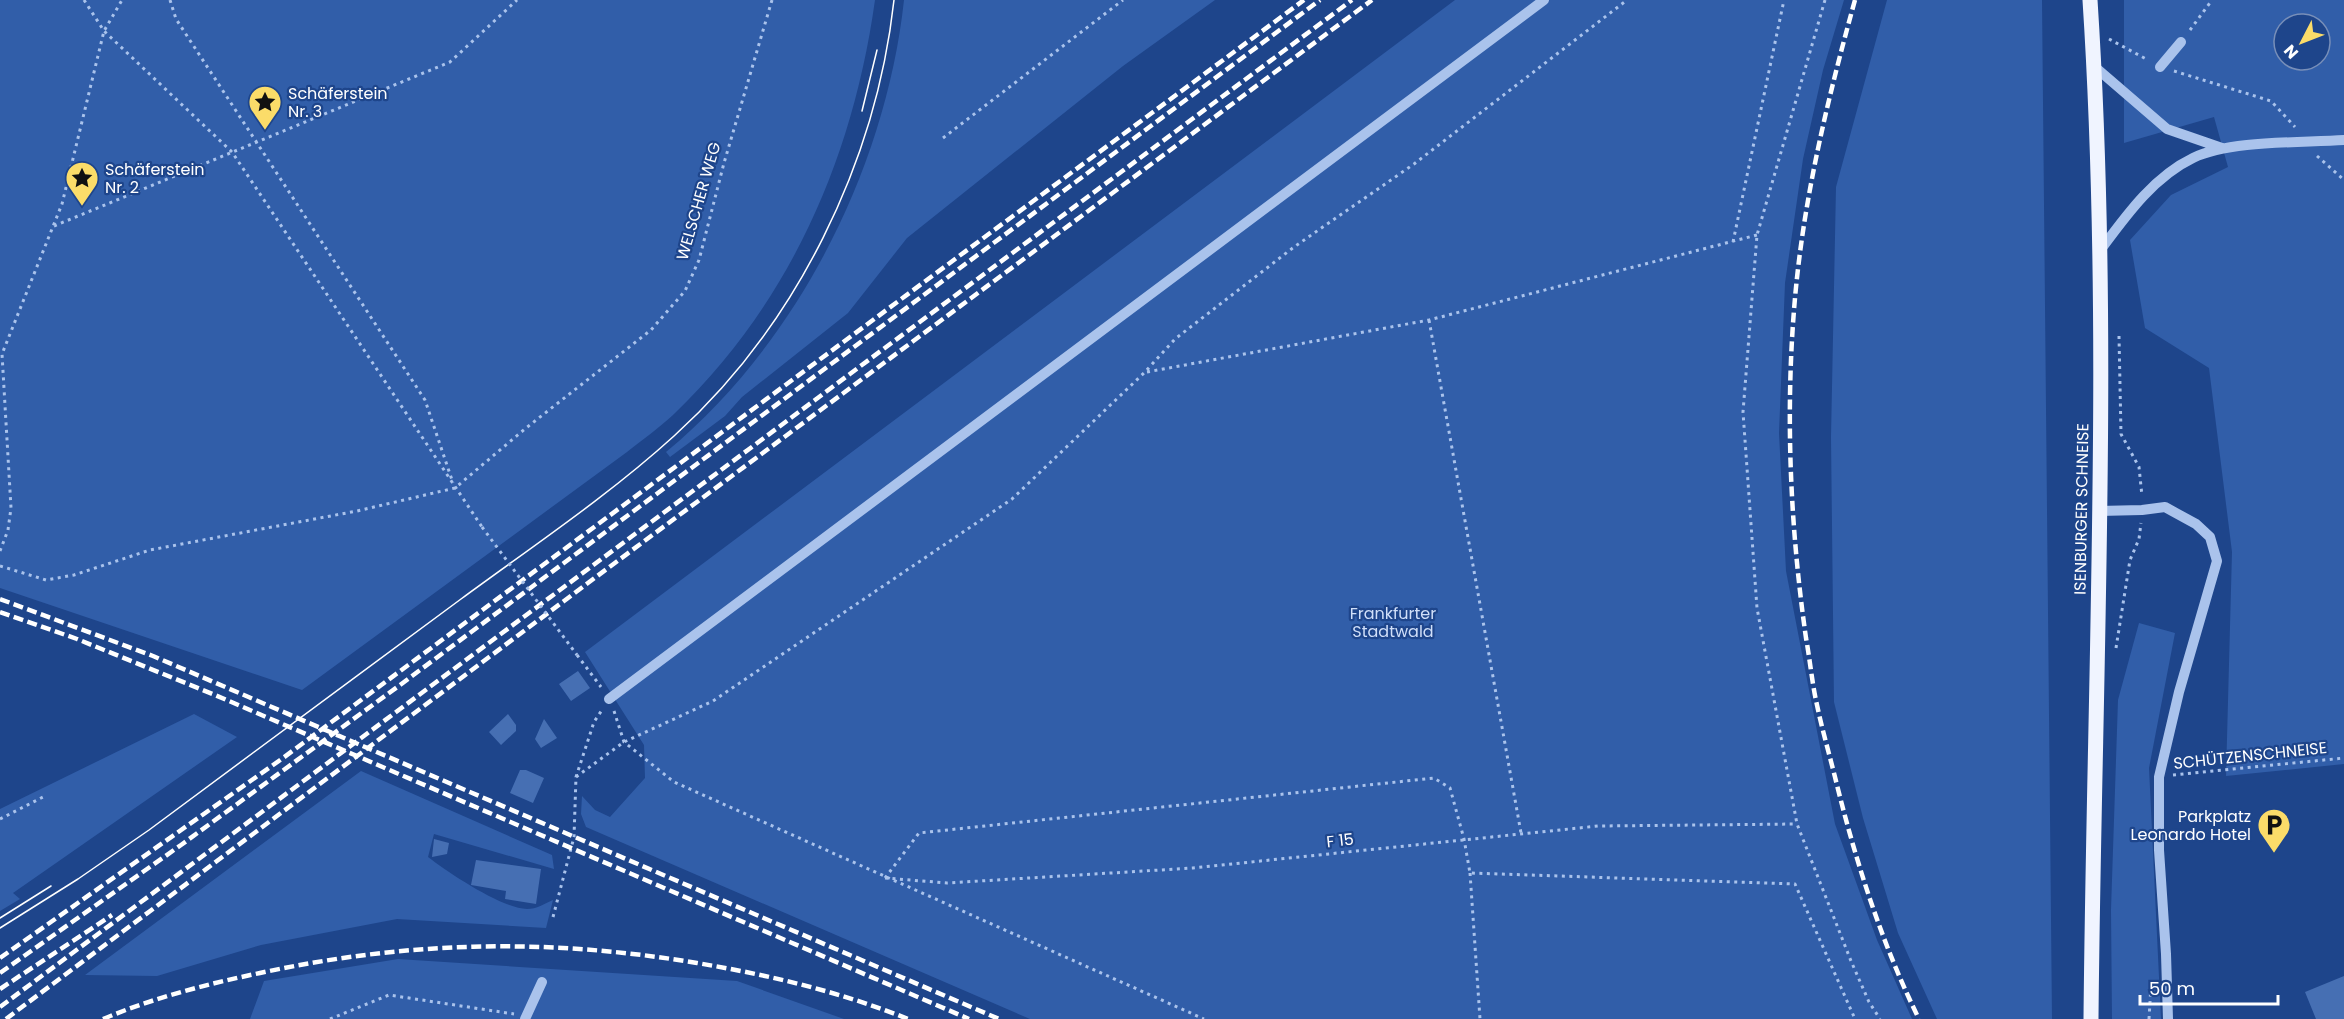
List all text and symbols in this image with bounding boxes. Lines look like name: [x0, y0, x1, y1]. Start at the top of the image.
north arrow: [2272, 12, 2332, 72]
text: N: [2279, 40, 2304, 64]
place label: Schäferstein Nr. 3: [288, 82, 388, 123]
place icon: Schäferstein Nr. 3: [247, 84, 283, 131]
street label: WELSCHER WEG: [671, 139, 726, 263]
place label: Schäferstein Nr. 2: [105, 158, 205, 199]
place icon: Schäferstein Nr. 2: [64, 160, 100, 207]
street label: ISENBURGER SCHNEISE: [2069, 423, 2094, 595]
park label: Frankfurter Stadtwald: [1350, 602, 1436, 643]
street label: SCHÜTZENSCHNEISE: [2172, 736, 2328, 775]
place label: Parkplatz Leonardo Hotel: [2131, 805, 2251, 846]
parking icon: Parkplatz Leonardo Hotel: [2256, 807, 2292, 854]
street label: F 15: [1325, 828, 1355, 853]
scale bar: [2140, 968, 2278, 1006]
text: 50 m: [2149, 976, 2195, 1001]

